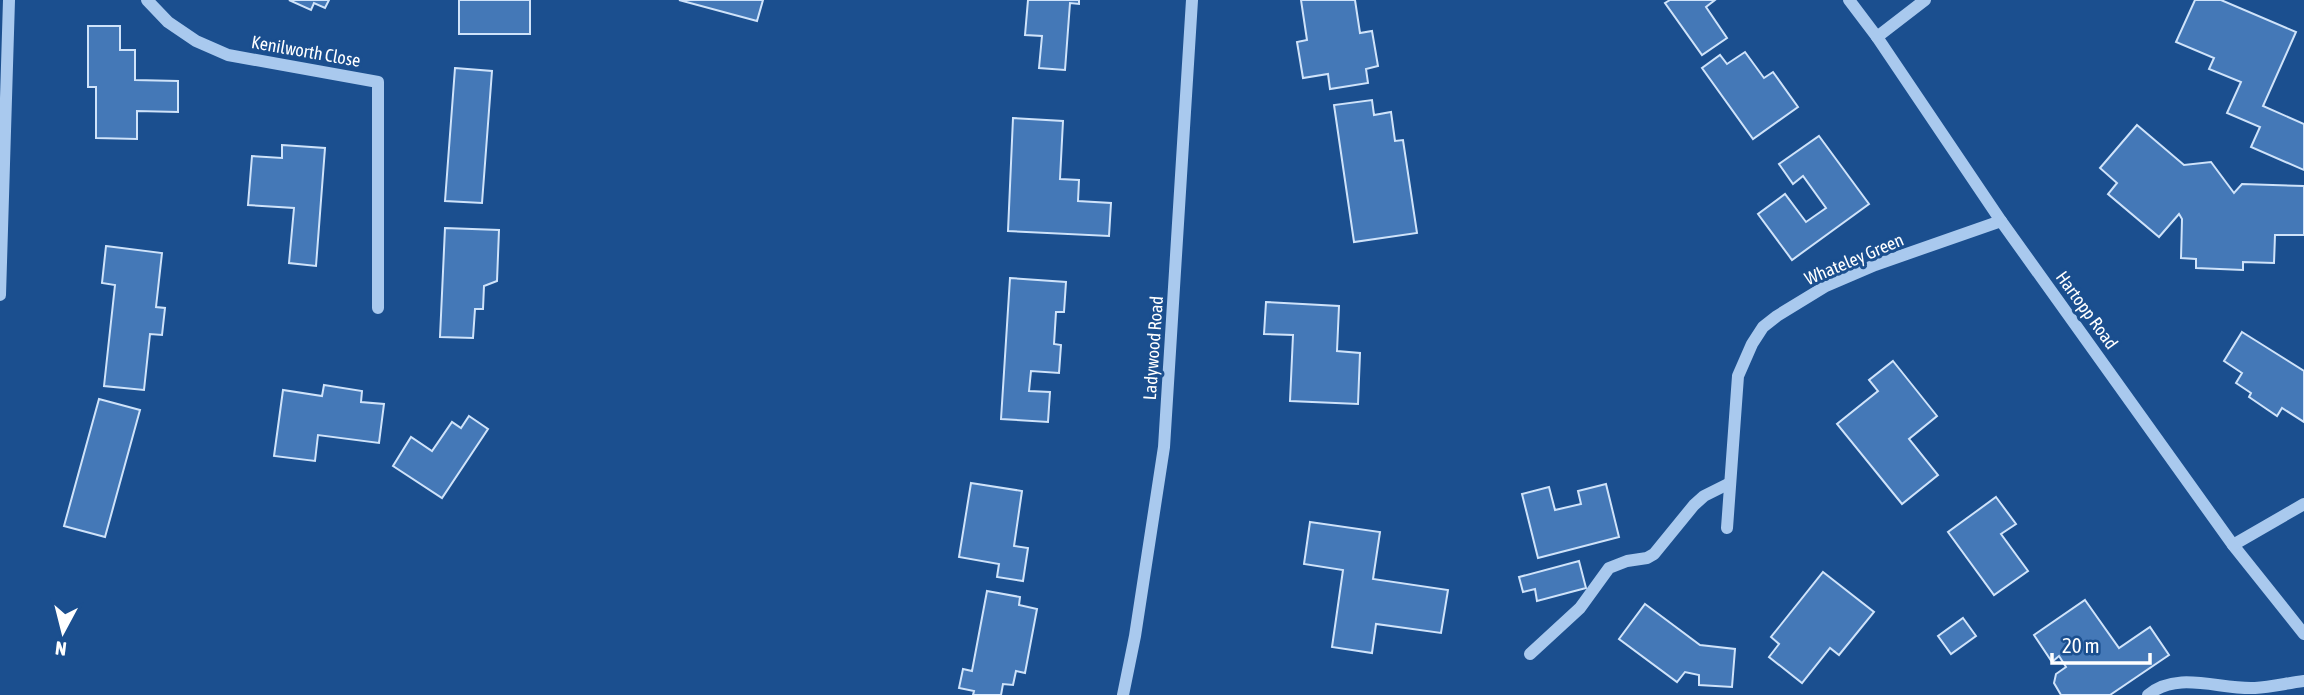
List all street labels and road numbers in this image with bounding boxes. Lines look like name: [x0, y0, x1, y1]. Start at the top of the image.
street label: Kenilworth Close: [250, 31, 362, 71]
street label: Whateley Green: [1801, 229, 1907, 289]
street label: Hartopp Road: [2052, 267, 2122, 353]
street label: Ladywood Road: [1139, 295, 1167, 401]

